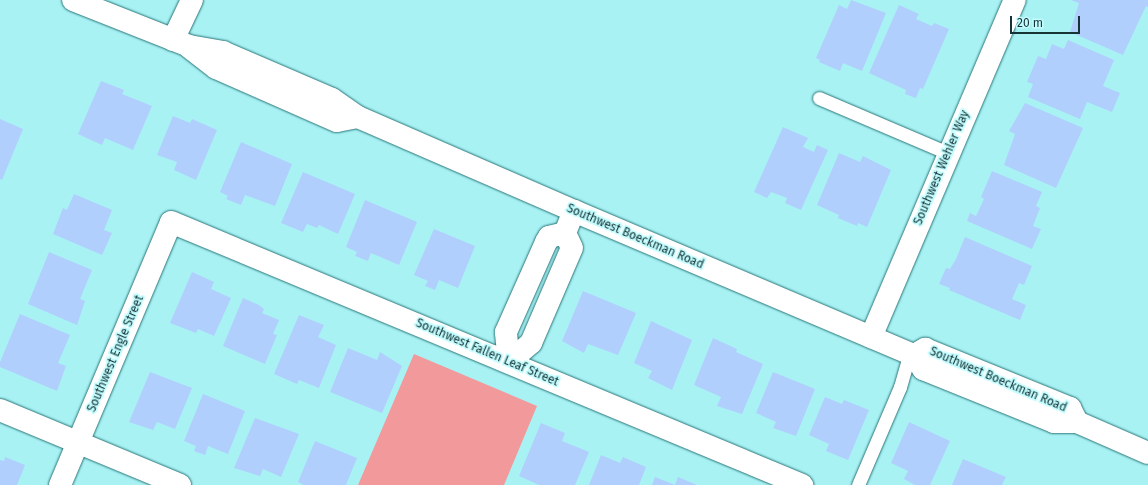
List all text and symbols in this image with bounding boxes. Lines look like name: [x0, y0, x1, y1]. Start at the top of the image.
scale bar: [1012, 8, 1082, 34]
text: 20 m: [1017, 16, 1043, 30]
street label: Southwest Wehler Way: [911, 109, 973, 227]
street label: Southwest Boeckman Road: [564, 202, 706, 272]
street label: Southwest Engle Street: [85, 293, 147, 415]
street label: Southwest Fallen Leaf Street: [413, 316, 561, 390]
street label: Southwest Boeckman Road: [927, 345, 1069, 415]

